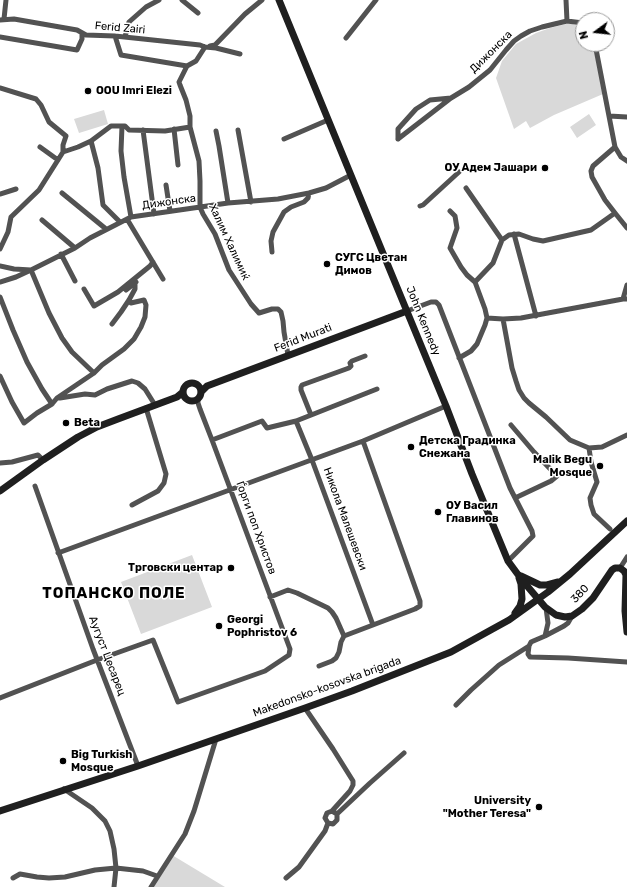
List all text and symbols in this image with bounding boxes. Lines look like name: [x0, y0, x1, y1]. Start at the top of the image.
north arrow: [575, 12, 615, 52]
street label: Ferid Zairi: [94, 19, 146, 37]
street label: Дижонска: [467, 28, 515, 76]
text: N: [577, 29, 591, 40]
place label: OOU Imri Elezi: [96, 84, 172, 98]
marker: OOU Imri Elezi: [83, 86, 93, 96]
place label: ОУ Адем Јашари: [444, 161, 537, 175]
marker: ОУ Адем Јашари: [540, 163, 550, 173]
street label: Дижонска: [141, 192, 197, 212]
street label: Халим Халимиќ: [206, 202, 252, 282]
place label: СУГС Цветан Димов: [335, 251, 407, 277]
marker: СУГС Цветан Димов: [322, 259, 332, 269]
street label: John Kennedy: [403, 284, 443, 358]
street label: Ferid Murati: [272, 321, 334, 355]
place label: Beta: [74, 416, 100, 430]
marker: Beta: [61, 418, 71, 428]
place label: Детска Градинка Снежана: [419, 434, 516, 460]
marker: Детска Градинка Снежана: [406, 442, 416, 452]
place label: Malik Begu Mosque: [533, 453, 592, 479]
marker: Malik Begu Mosque: [595, 461, 605, 471]
street label: Никола Малешевски: [320, 466, 370, 572]
street label: Ѓорги поп Христов: [233, 480, 279, 576]
place label: ОУ Васил Главинов: [446, 499, 499, 525]
marker: ОУ Васил Главинов: [433, 507, 443, 517]
place label: Трговски центар: [128, 561, 223, 575]
marker: Трговски центар: [226, 563, 236, 573]
street label: 380: [568, 582, 592, 606]
district label: ТОПАНСКО ПОЛЕ: [42, 585, 186, 603]
place label: Georgi Pophristov 6: [227, 613, 297, 639]
street label: Аугуст Цесарец: [86, 614, 128, 698]
marker: Georgi Pophristov 6: [214, 621, 224, 631]
street label: Makedonsko-kosovska brigada: [251, 654, 403, 720]
place label: Big Turkish Mosque: [71, 748, 132, 774]
marker: Big Turkish Mosque: [58, 756, 68, 766]
place label: University "Mother Teresa": [443, 794, 531, 820]
marker: University "Mother Teresa": [534, 802, 544, 812]

